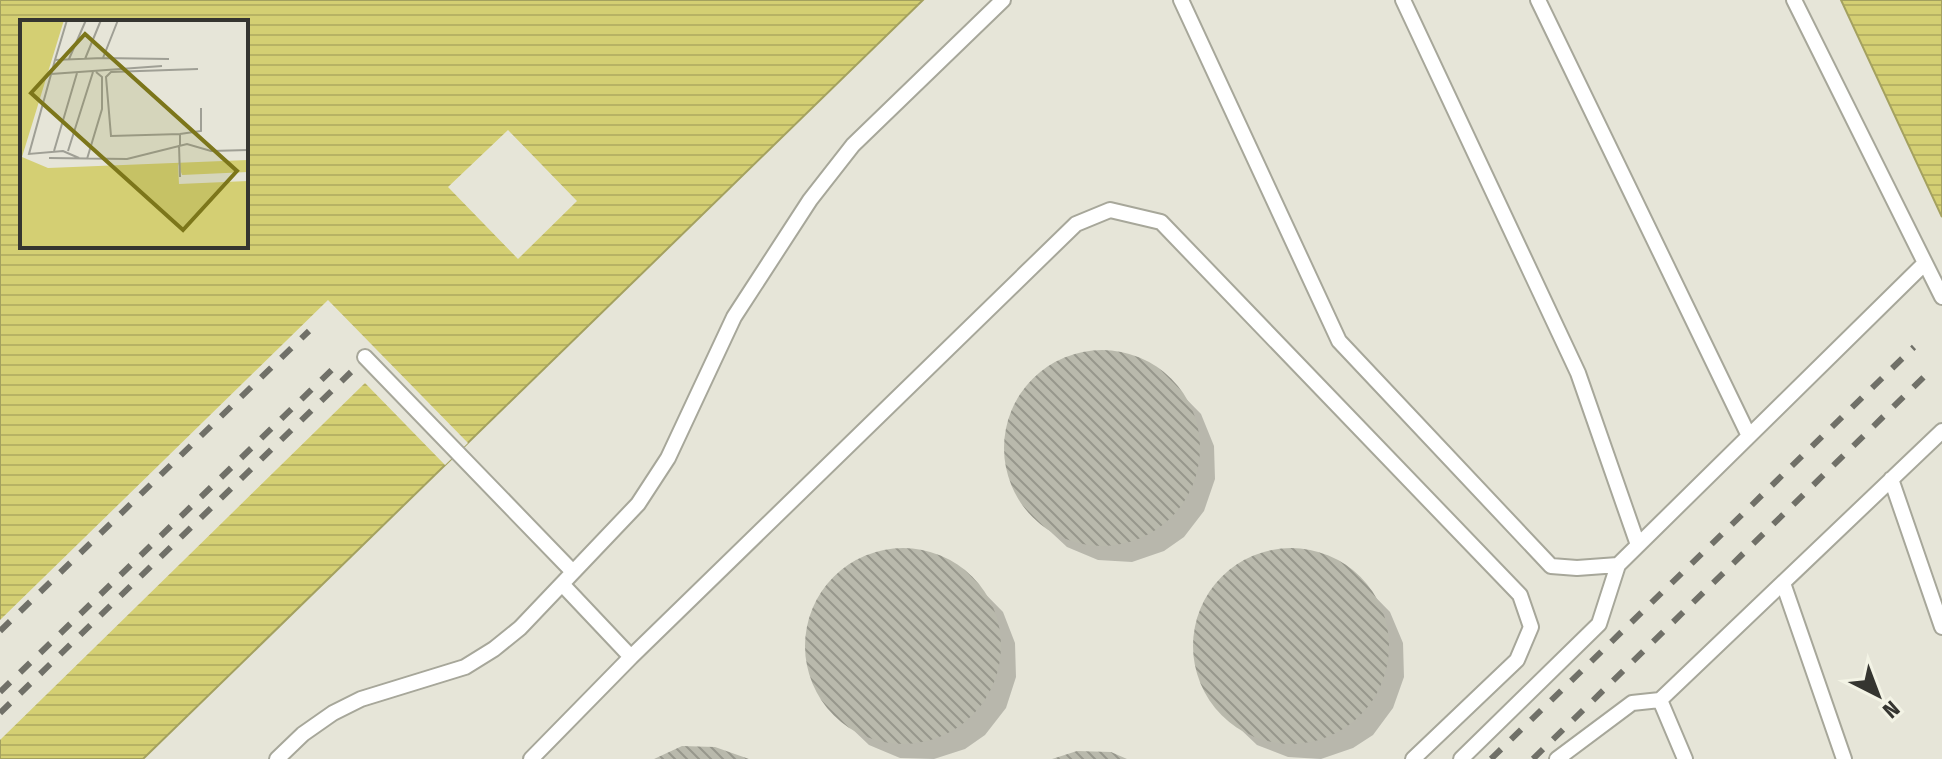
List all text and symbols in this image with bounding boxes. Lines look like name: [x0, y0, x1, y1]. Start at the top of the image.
inset map: [20, 20, 248, 248]
north arrow: [1838, 655, 1918, 735]
text: N: [1877, 695, 1905, 724]

